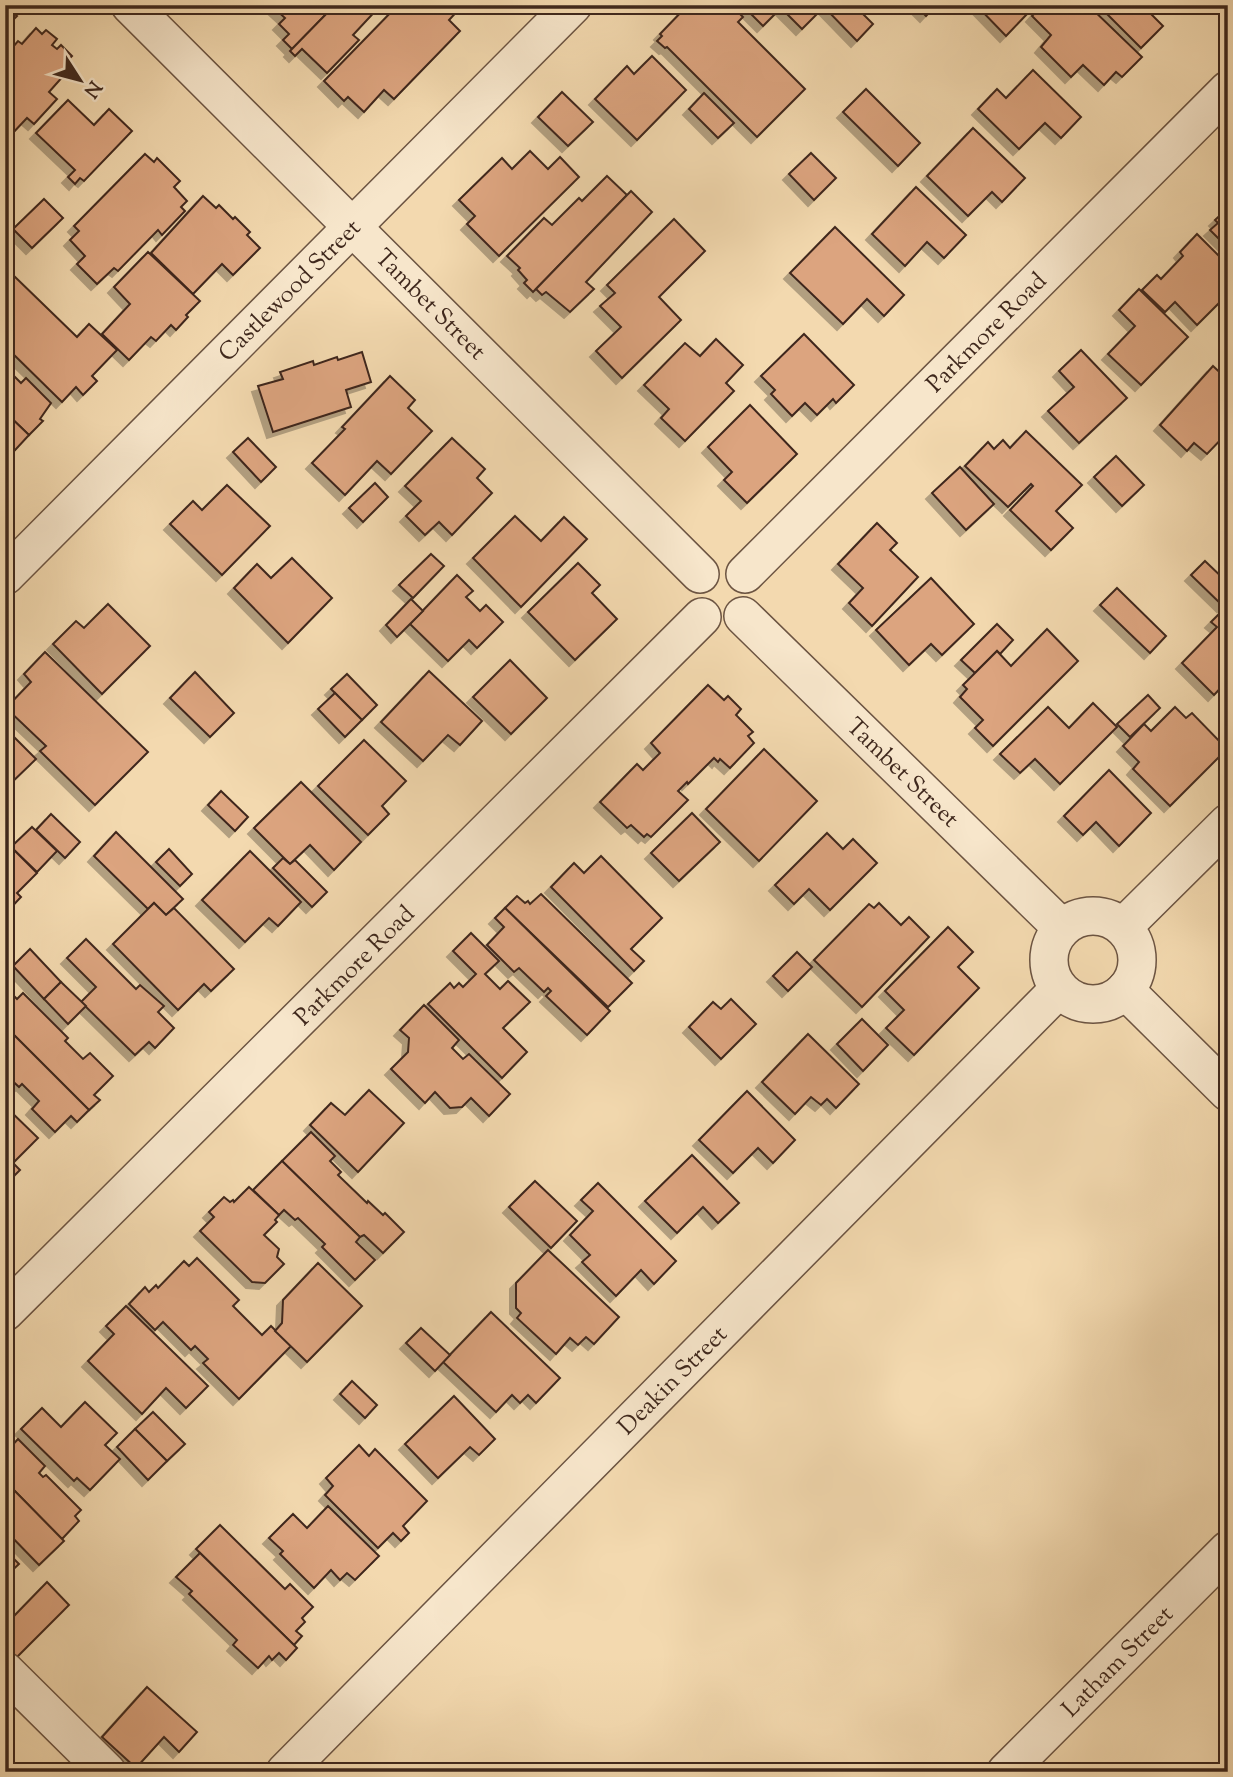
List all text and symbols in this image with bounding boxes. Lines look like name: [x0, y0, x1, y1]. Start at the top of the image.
north arrow: [46, 46, 116, 116]
text: N: [76, 74, 107, 103]
street label: Castlewood Street: [212, 213, 369, 370]
street label: Tambet Street: [366, 242, 493, 369]
street label: Parkmore Road: [920, 265, 1056, 401]
street label: Tambet Street: [838, 711, 966, 836]
street label: Parkmore Road: [288, 898, 424, 1034]
street label: Deakin Street: [611, 1319, 736, 1444]
street label: Latham Street: [1055, 1599, 1182, 1726]

